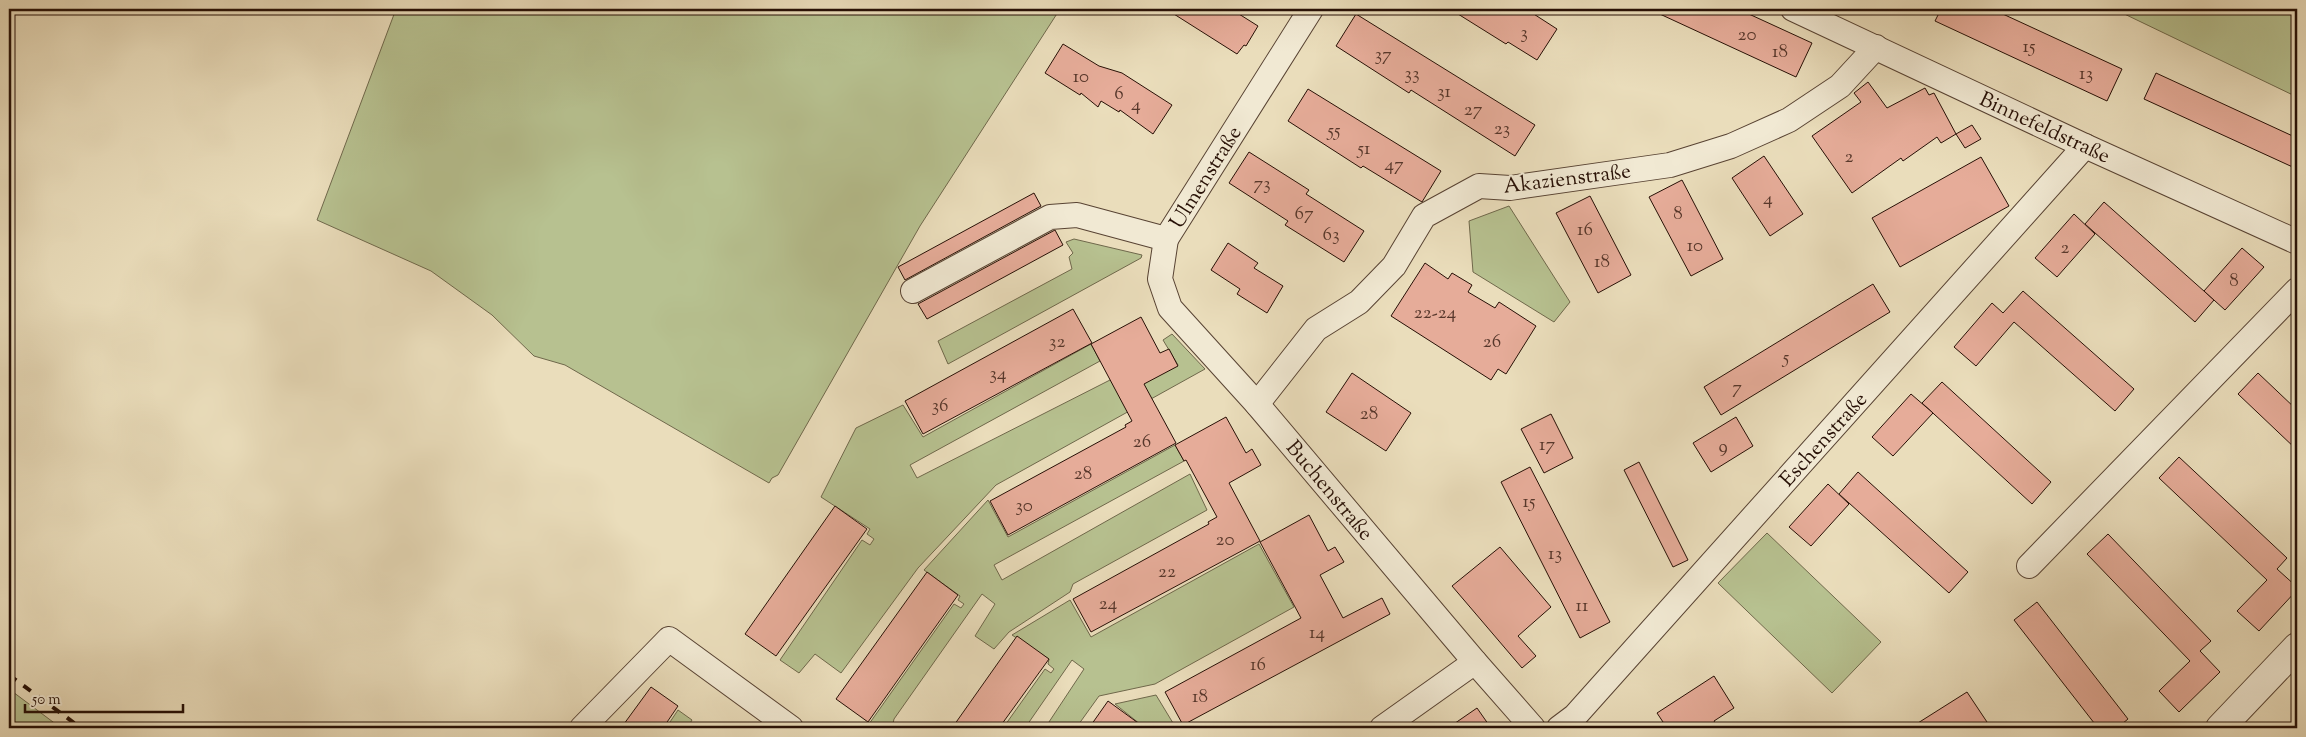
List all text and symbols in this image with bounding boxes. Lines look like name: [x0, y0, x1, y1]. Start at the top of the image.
house number: 3: [1520, 20, 1528, 47]
house number: 20: [1738, 22, 1756, 49]
house number: 15: [2023, 34, 2036, 61]
house number: 18: [1772, 39, 1788, 66]
house number: 37: [1374, 42, 1392, 69]
house number: 33: [1404, 61, 1420, 88]
house number: 13: [2079, 61, 2093, 88]
house number: 10: [1073, 64, 1089, 91]
house number: 31: [1437, 79, 1452, 106]
house number: 6: [1114, 81, 1124, 108]
street label: Binnefeldstraße: [1974, 85, 2115, 172]
house number: 4: [1131, 92, 1141, 119]
house number: 27: [1464, 97, 1483, 124]
house number: 23: [1494, 116, 1510, 143]
house number: 55: [1326, 118, 1341, 145]
street label: Ulmenstraße: [1163, 121, 1250, 235]
house number: 51: [1357, 136, 1371, 163]
house number: 2: [1845, 144, 1854, 171]
house number: 47: [1384, 152, 1404, 179]
street label: Akazienstraße: [1502, 157, 1633, 203]
house number: 73: [1253, 171, 1271, 198]
house number: 4: [1763, 186, 1773, 213]
house number: 67: [1295, 201, 1314, 228]
house number: 8: [1673, 201, 1683, 228]
house number: 16: [1577, 217, 1593, 244]
house number: 63: [1322, 222, 1340, 249]
house number: 10: [1687, 233, 1703, 260]
house number: 2: [2061, 235, 2070, 262]
house number: 18: [1594, 249, 1610, 276]
house number: 8: [2229, 268, 2239, 295]
house number: 22-24: [1414, 300, 1457, 327]
house number: 32: [1049, 329, 1065, 356]
house number: 26: [1483, 329, 1501, 356]
house number: 5: [1782, 345, 1790, 372]
house number: 34: [989, 361, 1007, 388]
house number: 7: [1732, 375, 1742, 402]
street label: Eschenstraße: [1774, 386, 1875, 494]
house number: 36: [932, 393, 948, 420]
house number: 28: [1360, 401, 1378, 428]
house number: 26: [1133, 429, 1151, 456]
house number: 17: [1539, 432, 1555, 459]
house number: 9: [1718, 434, 1728, 461]
street label: Buchenstraße: [1277, 435, 1379, 548]
house number: 28: [1074, 461, 1092, 488]
house number: 15: [1523, 489, 1536, 516]
house number: 30: [1015, 493, 1033, 520]
house number: 20: [1216, 527, 1234, 554]
house number: 13: [1548, 541, 1562, 568]
house number: 22: [1158, 559, 1176, 586]
house number: 24: [1099, 591, 1118, 618]
house number: 11: [1576, 593, 1589, 620]
house number: 14: [1309, 620, 1325, 647]
house number: 16: [1250, 652, 1266, 679]
scale bar: [25, 682, 182, 714]
house number: 18: [1192, 684, 1208, 711]
text: 50 m: [31, 690, 61, 711]

